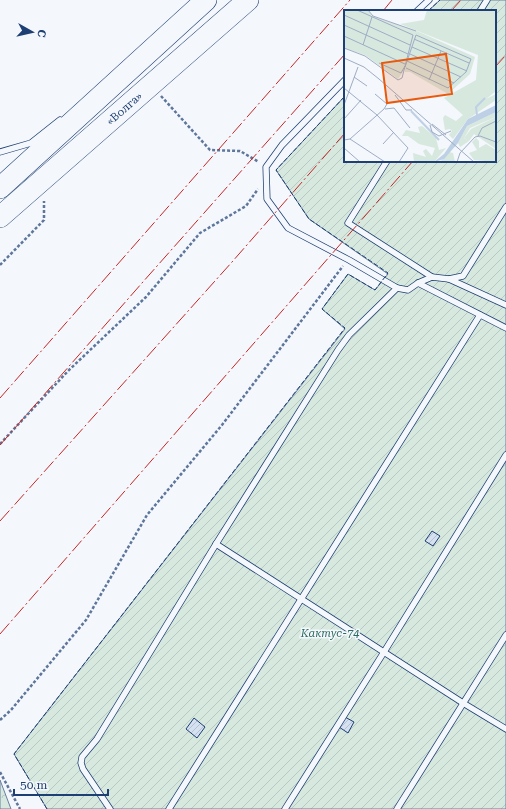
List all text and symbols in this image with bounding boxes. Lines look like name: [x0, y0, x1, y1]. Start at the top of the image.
inset map: [344, 10, 496, 162]
north arrow: [12, 12, 52, 52]
text: С: [34, 29, 48, 38]
street label: «Волга»: [104, 90, 145, 128]
park label: Кактус-74: [300, 627, 359, 640]
scale bar: [14, 771, 108, 797]
text: 50 m: [20, 778, 47, 792]

